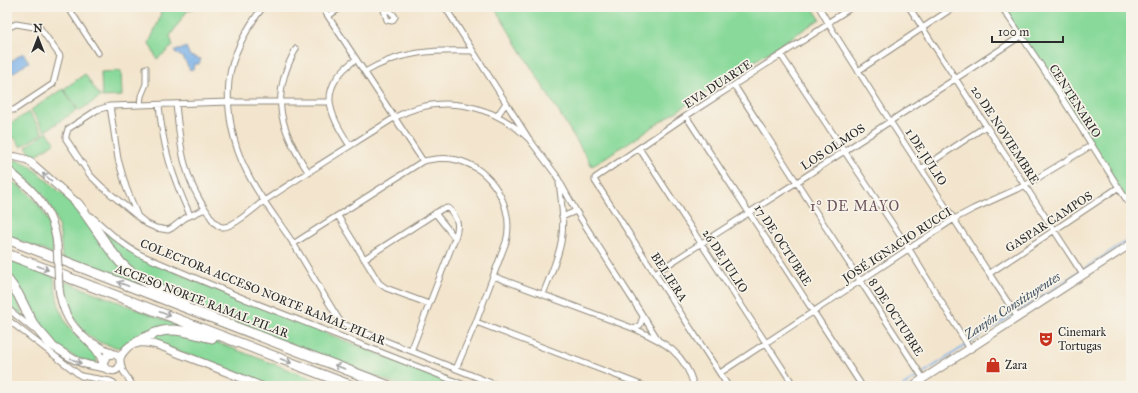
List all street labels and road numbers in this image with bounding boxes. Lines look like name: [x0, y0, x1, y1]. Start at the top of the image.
street label: EVA DUARTE: [681, 57, 755, 111]
street label: CENTENARIO: [1046, 62, 1104, 140]
street label: 20 DE NOVIEMBRE: [968, 83, 1042, 187]
street label: LOS OLMOS: [798, 121, 868, 173]
street label: 1 DE JULIO: [902, 126, 950, 189]
street label: GASPAR CAMPOS: [1003, 189, 1095, 255]
street label: 17 DE OCTUBRE: [751, 202, 815, 289]
street label: JOSÉ IGNACIO RUCCI: [837, 203, 955, 287]
street label: 26 DE JULIO: [699, 227, 751, 296]
street label: COLECTORA ACCESO NORTE RAMAL PILAR: [138, 236, 388, 348]
street label: BELIERA: [648, 250, 690, 304]
street label: ACCESO NORTE RAMAL PILAR: [113, 261, 291, 341]
street label: 8 DE OCTUBRE: [866, 276, 926, 359]

